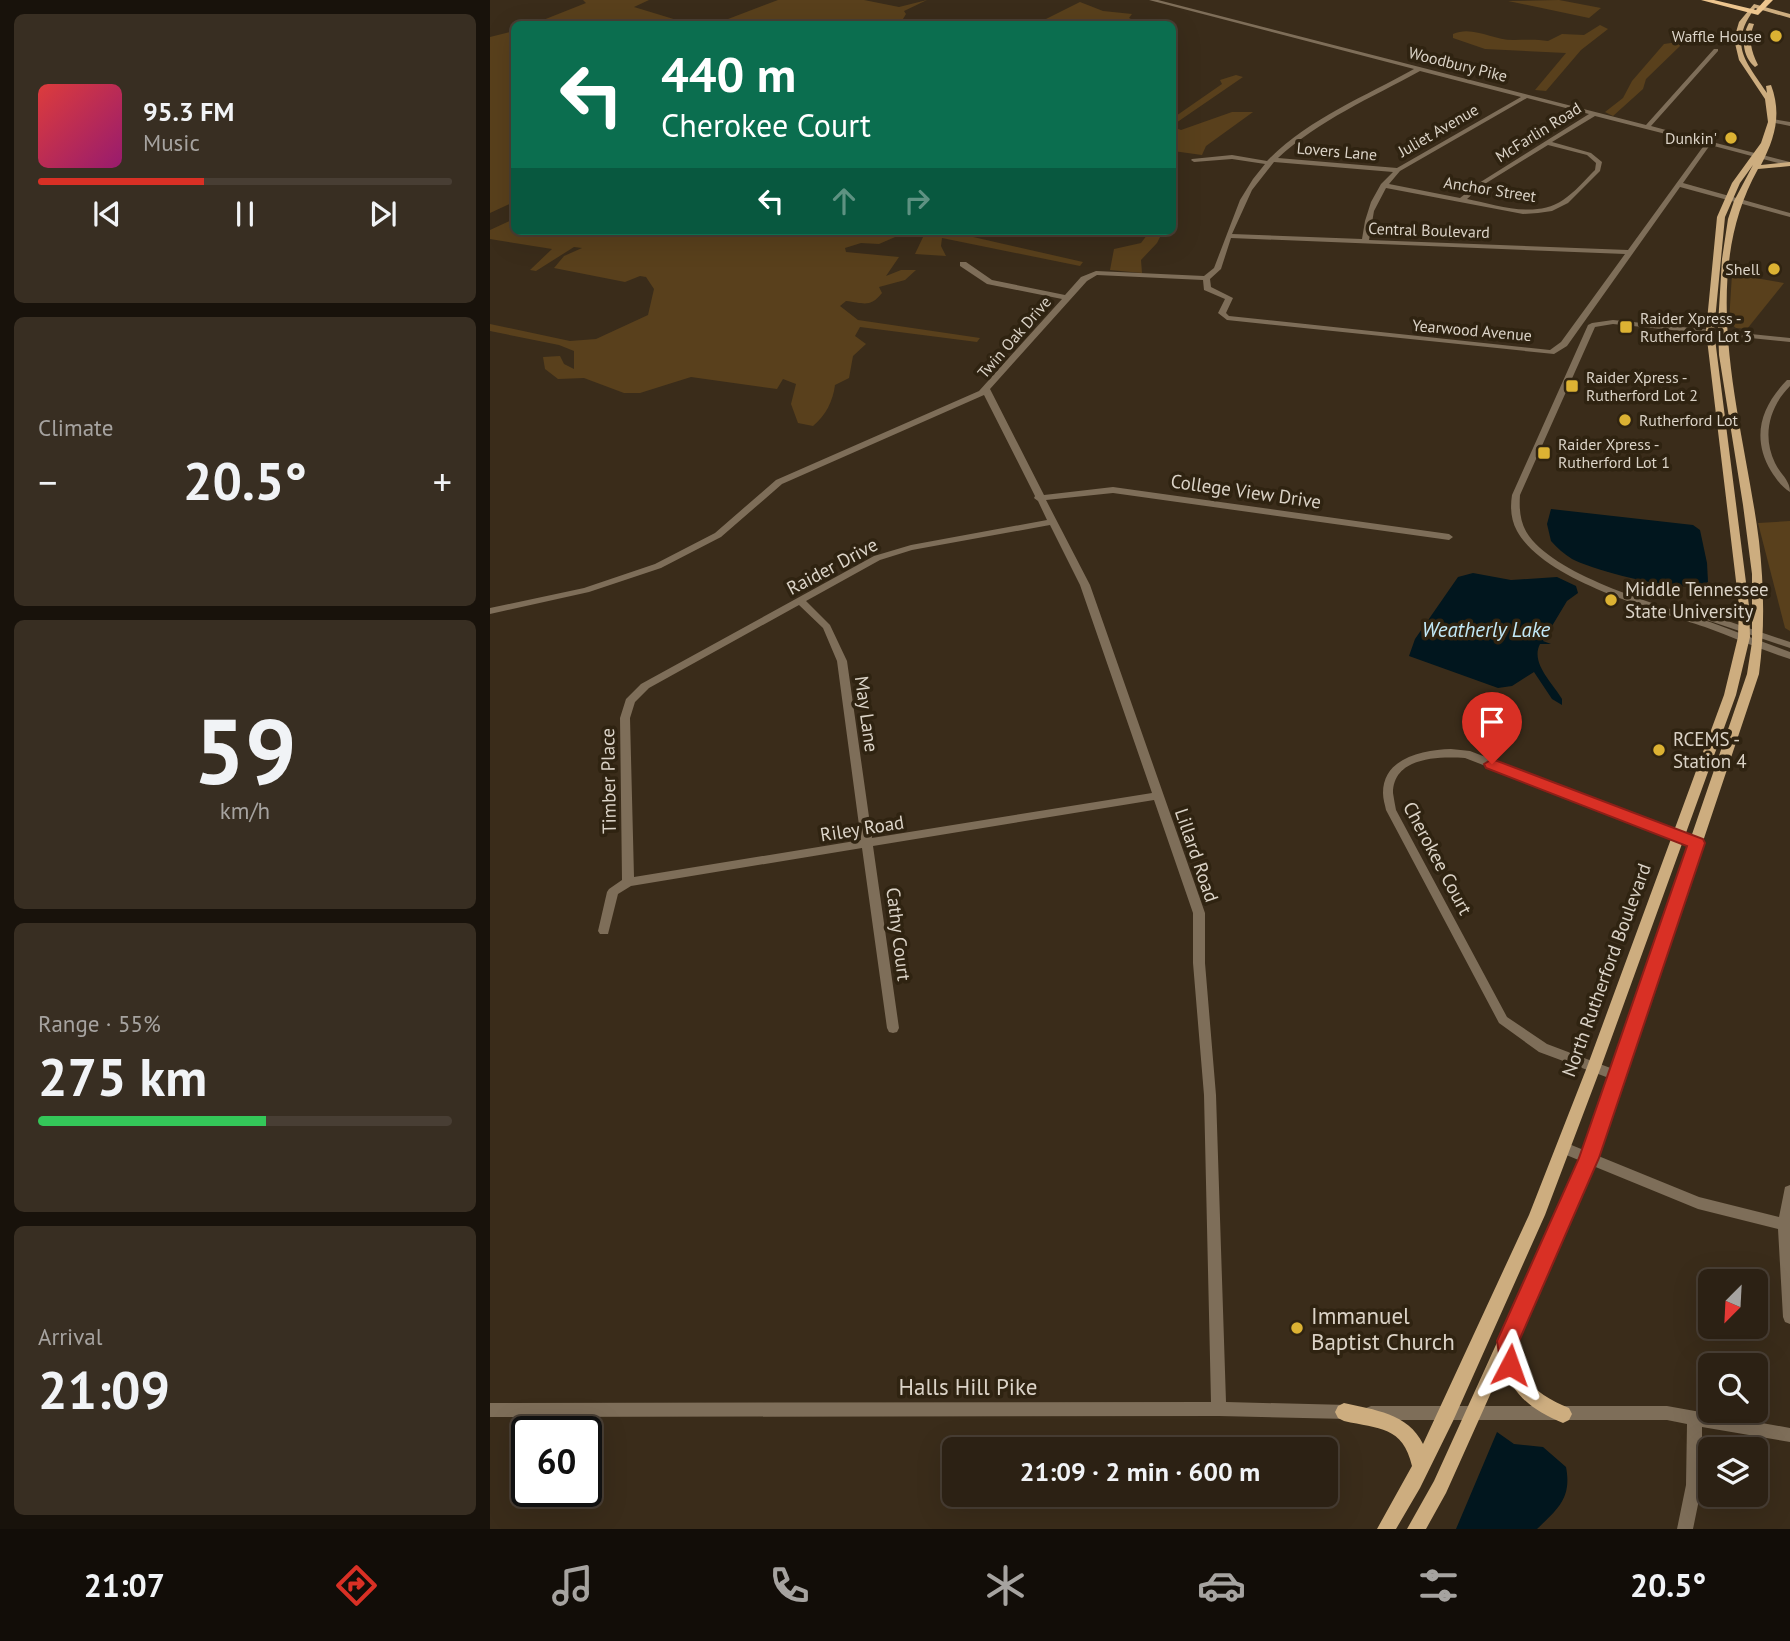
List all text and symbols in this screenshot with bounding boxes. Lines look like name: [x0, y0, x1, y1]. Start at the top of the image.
place label: Waffle House: [1672, 26, 1762, 46]
marker: Waffle House: [1768, 28, 1784, 44]
text: 440 m: [661, 42, 796, 106]
street label: Woodbury Pike: [1407, 42, 1509, 86]
icon: left: [546, 49, 637, 140]
text: 95.3 FM: [143, 95, 234, 128]
street label: McFarlin Road: [1491, 98, 1585, 166]
street label: Juliet Avenue: [1393, 99, 1482, 162]
text: Cherokee Court: [661, 104, 871, 146]
text: Music: [143, 128, 200, 157]
place label: Dunkin': [1665, 128, 1717, 148]
marker: Dunkin': [1723, 130, 1739, 146]
street label: Lovers Lane: [1296, 138, 1378, 164]
street label: Anchor Street: [1442, 172, 1538, 206]
icon: left: [752, 182, 790, 220]
icon: ahead: [825, 182, 863, 220]
icon: right: [898, 182, 936, 220]
icon: previous: [88, 195, 126, 233]
icon: pause: [226, 195, 264, 233]
icon: next: [364, 195, 402, 233]
street label: Central Boulevard: [1368, 218, 1490, 242]
place label: Shell: [1725, 259, 1760, 279]
marker: Shell: [1766, 261, 1782, 277]
street label: Twin Oak Drive: [973, 292, 1055, 382]
place label: Raider Xpress - Rutherford Lot 3: [1640, 308, 1752, 346]
street label: Yearwood Avenue: [1411, 315, 1533, 345]
marker: Raider Xpress - Rutherford Lot 3: [1618, 319, 1634, 335]
place label: Raider Xpress - Rutherford Lot 2: [1586, 367, 1698, 405]
marker: Raider Xpress - Rutherford Lot 2: [1564, 378, 1580, 394]
place label: Rutherford Lot: [1639, 410, 1738, 430]
marker: Rutherford Lot: [1617, 412, 1633, 428]
text: Climate: [38, 413, 113, 442]
place label: Raider Xpress - Rutherford Lot 1: [1558, 434, 1670, 472]
marker: Raider Xpress - Rutherford Lot 1: [1536, 445, 1552, 461]
text: 20.5°: [183, 447, 307, 514]
text: −: [38, 457, 57, 506]
text: +: [433, 457, 452, 506]
street label: College View Drive: [1169, 469, 1323, 513]
street label: Raider Drive: [782, 532, 882, 600]
place label: Middle Tennessee State University: [1625, 577, 1769, 623]
marker: Middle Tennessee State University: [1603, 592, 1619, 608]
water label: Weatherly Lake: [1422, 616, 1551, 643]
street label: May Lane: [850, 674, 884, 754]
text: 59: [193, 691, 297, 809]
pin: [1462, 692, 1522, 764]
icon: arrive: [1473, 703, 1511, 741]
place label: RCEMS - Station 4: [1673, 727, 1747, 773]
street label: Timber Place: [595, 728, 621, 834]
marker: RCEMS - Station 4: [1651, 742, 1667, 758]
text: km/h: [220, 796, 270, 825]
street label: Cherokee Court: [1398, 797, 1478, 919]
street label: Lillard Road: [1170, 805, 1224, 905]
street label: Riley Road: [818, 810, 906, 846]
street label: North Rutherford Boulevard: [1556, 860, 1656, 1080]
street label: Cathy Court: [881, 886, 917, 983]
text: Range · 55%: [38, 1009, 161, 1038]
text: 275 km: [38, 1043, 207, 1110]
north arrow: [1698, 1269, 1768, 1339]
map controls: [1698, 1269, 1768, 1507]
place label: Immanuel Baptist Church: [1311, 1301, 1455, 1356]
marker: Immanuel Baptist Church: [1289, 1320, 1305, 1336]
text: Arrival: [38, 1322, 102, 1351]
position arrow: [1473, 1328, 1547, 1402]
button: search: [1698, 1353, 1768, 1423]
text: 21:09: [38, 1356, 170, 1423]
street label: Halls Hill Pike: [899, 1372, 1037, 1401]
speed limit sign: 60: [511, 1416, 602, 1507]
button: layers: [1698, 1437, 1768, 1507]
text: 21:09 · 2 min · 600 m: [1020, 1455, 1260, 1488]
icon: directions: [332, 1561, 381, 1610]
icon: music: [548, 1561, 597, 1610]
icon: phone: [765, 1561, 814, 1610]
icon: climate: [981, 1561, 1030, 1610]
icon: car: [1197, 1561, 1246, 1610]
icon: filters: [1414, 1561, 1463, 1610]
text: 21:07: [84, 1564, 165, 1606]
text: 20.5°: [1630, 1564, 1706, 1606]

